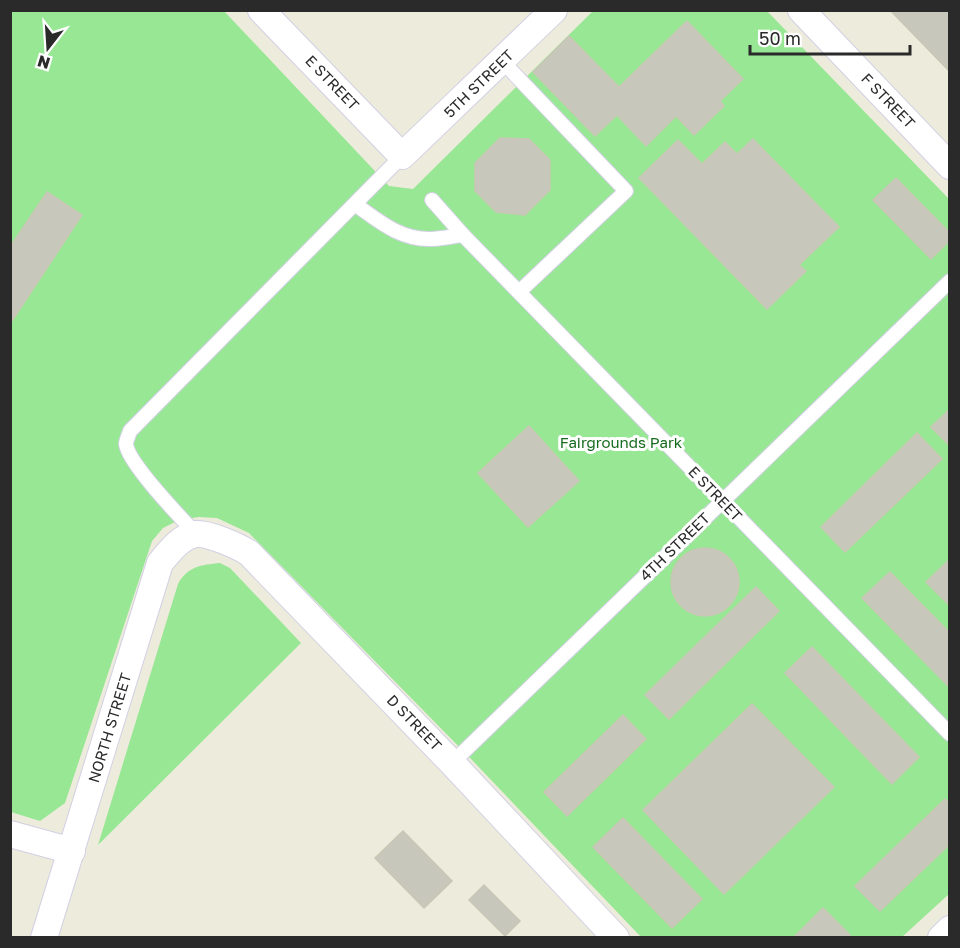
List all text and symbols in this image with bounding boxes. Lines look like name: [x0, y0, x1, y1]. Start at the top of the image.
north arrow: [18, 18, 78, 78]
scale bar: [750, 18, 910, 56]
text: 50 m: [759, 27, 801, 49]
street label: 5TH STREET: [440, 46, 517, 121]
text: N: [35, 51, 52, 74]
street label: E STREET: [302, 51, 363, 114]
street label: F STREET: [858, 69, 919, 132]
park label: Fairgrounds Park: [560, 433, 683, 451]
street label: E STREET: [685, 462, 746, 525]
street label: 4TH STREET: [636, 508, 713, 584]
street label: NORTH STREET: [84, 671, 134, 785]
street label: D STREET: [384, 691, 446, 754]

